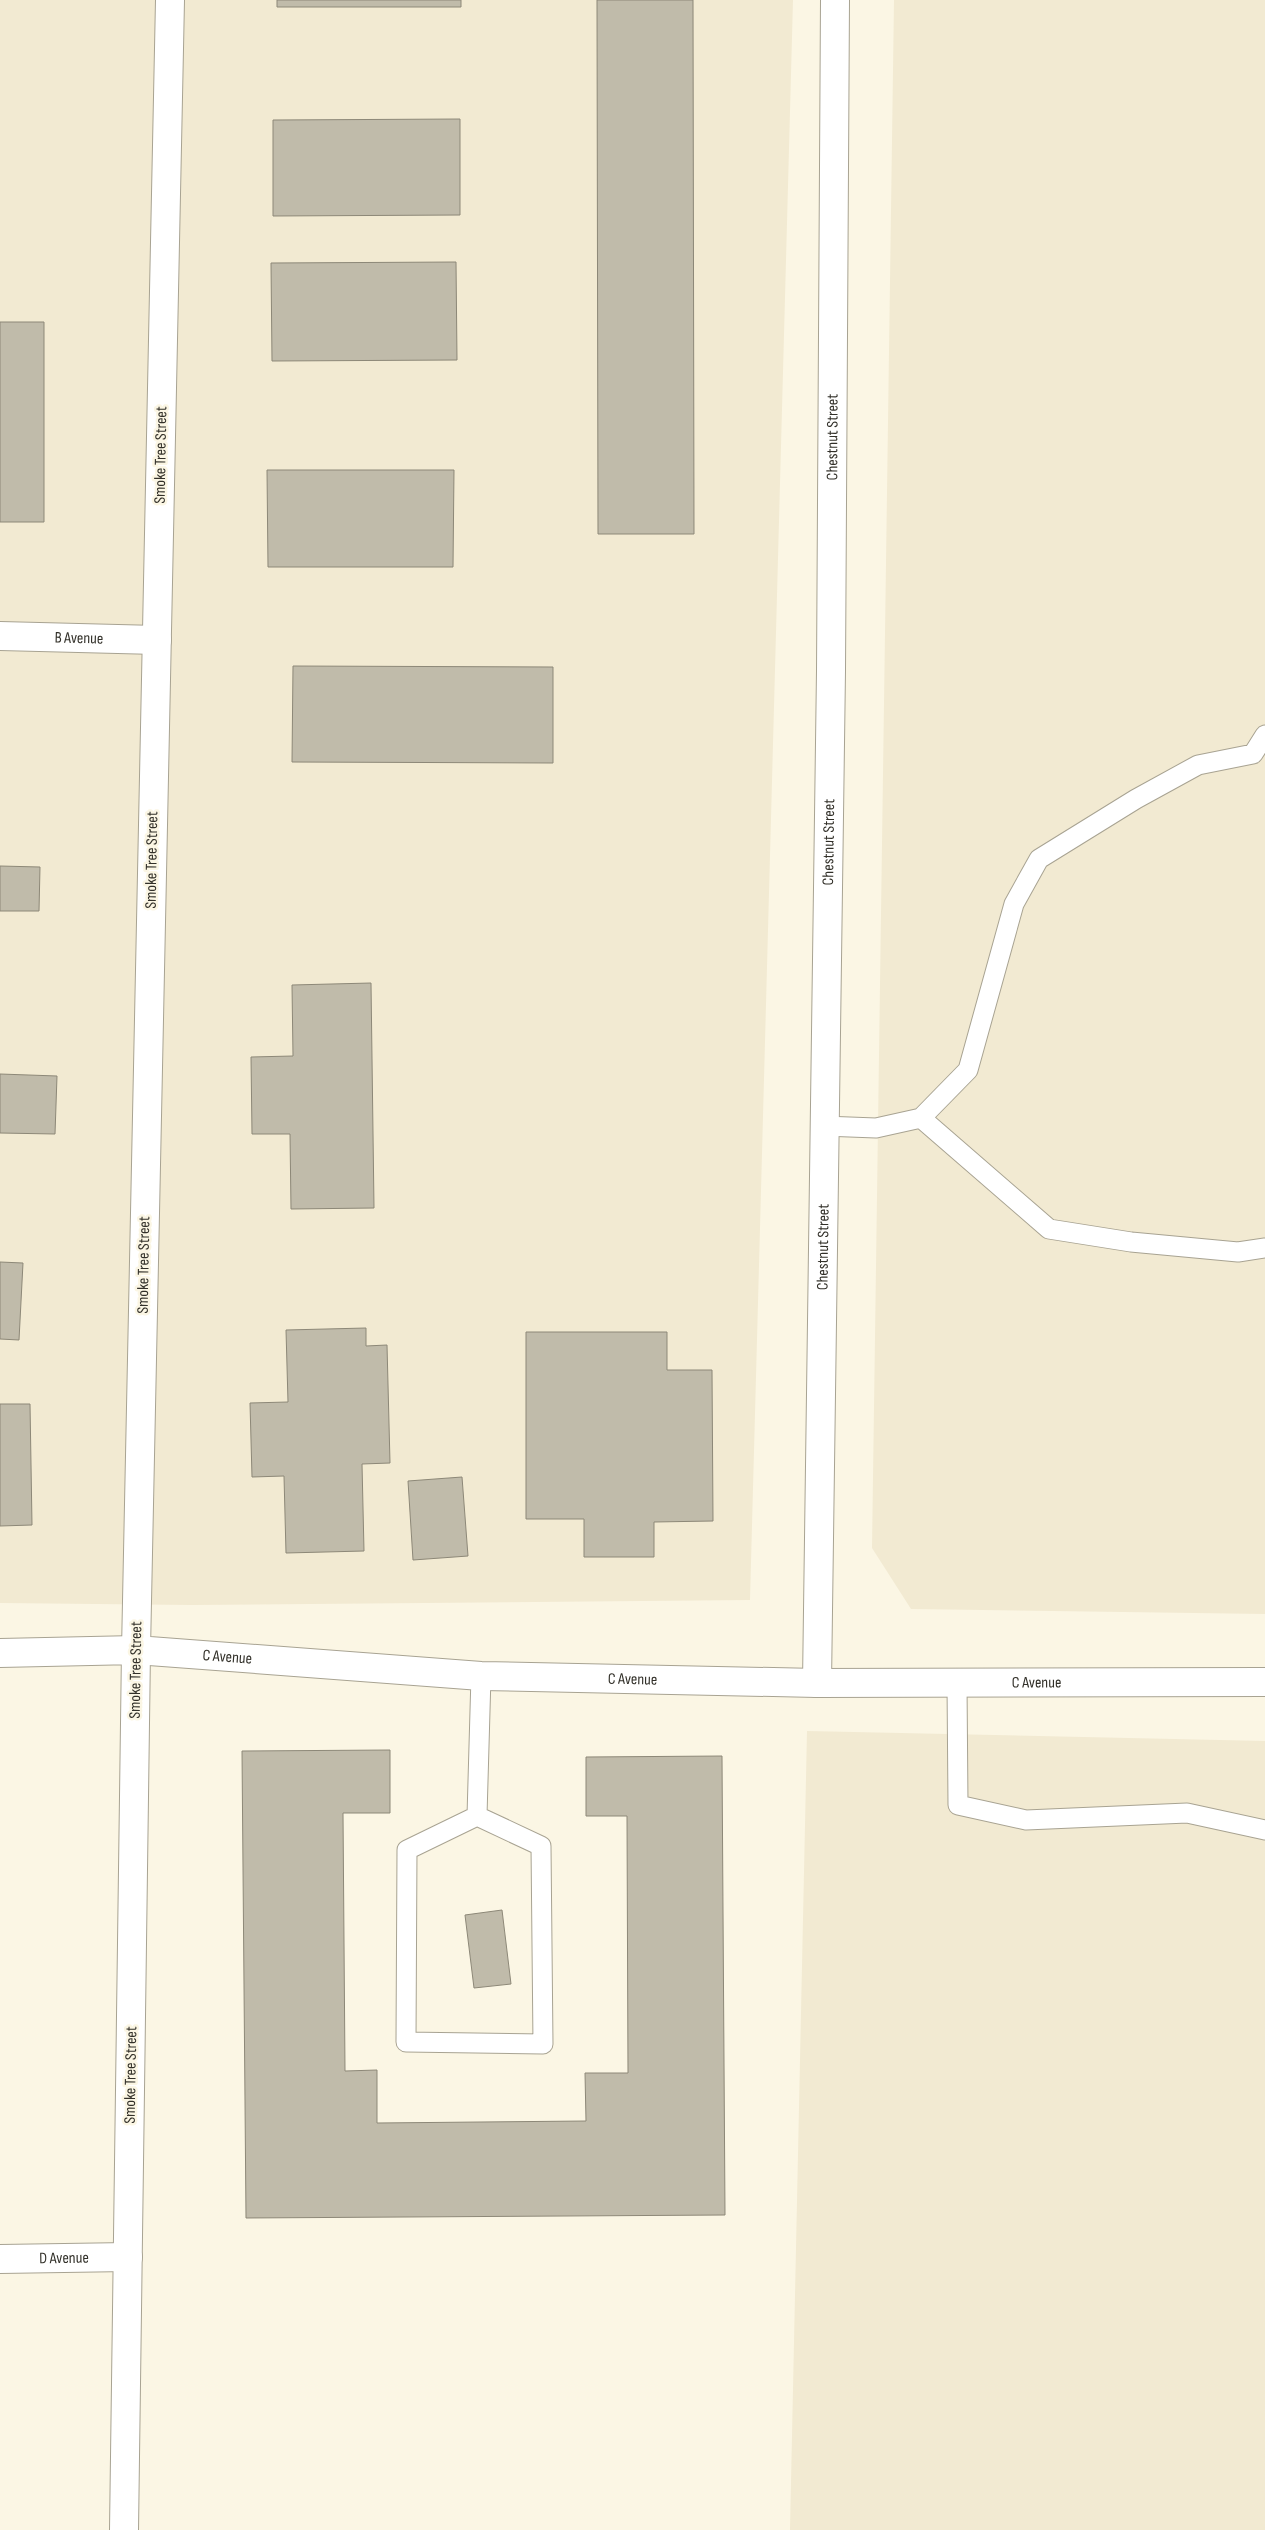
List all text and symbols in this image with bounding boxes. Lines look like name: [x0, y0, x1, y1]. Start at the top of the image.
street label: Chestnut Street: [823, 394, 842, 480]
street label: Smoke Tree Street: [151, 406, 171, 504]
street label: B Avenue: [54, 628, 104, 648]
street label: Chestnut Street: [819, 799, 839, 885]
street label: Smoke Tree Street: [142, 811, 162, 909]
street label: Chestnut Street: [813, 1204, 833, 1290]
street label: Smoke Tree Street: [134, 1216, 154, 1314]
street label: Smoke Tree Street: [126, 1621, 146, 1719]
street label: C Avenue: [202, 1646, 253, 1668]
street label: C Avenue: [608, 1669, 658, 1689]
street label: C Avenue: [1012, 1673, 1061, 1692]
street label: Smoke Tree Street: [121, 2026, 141, 2124]
street label: D Avenue: [39, 2248, 89, 2268]

